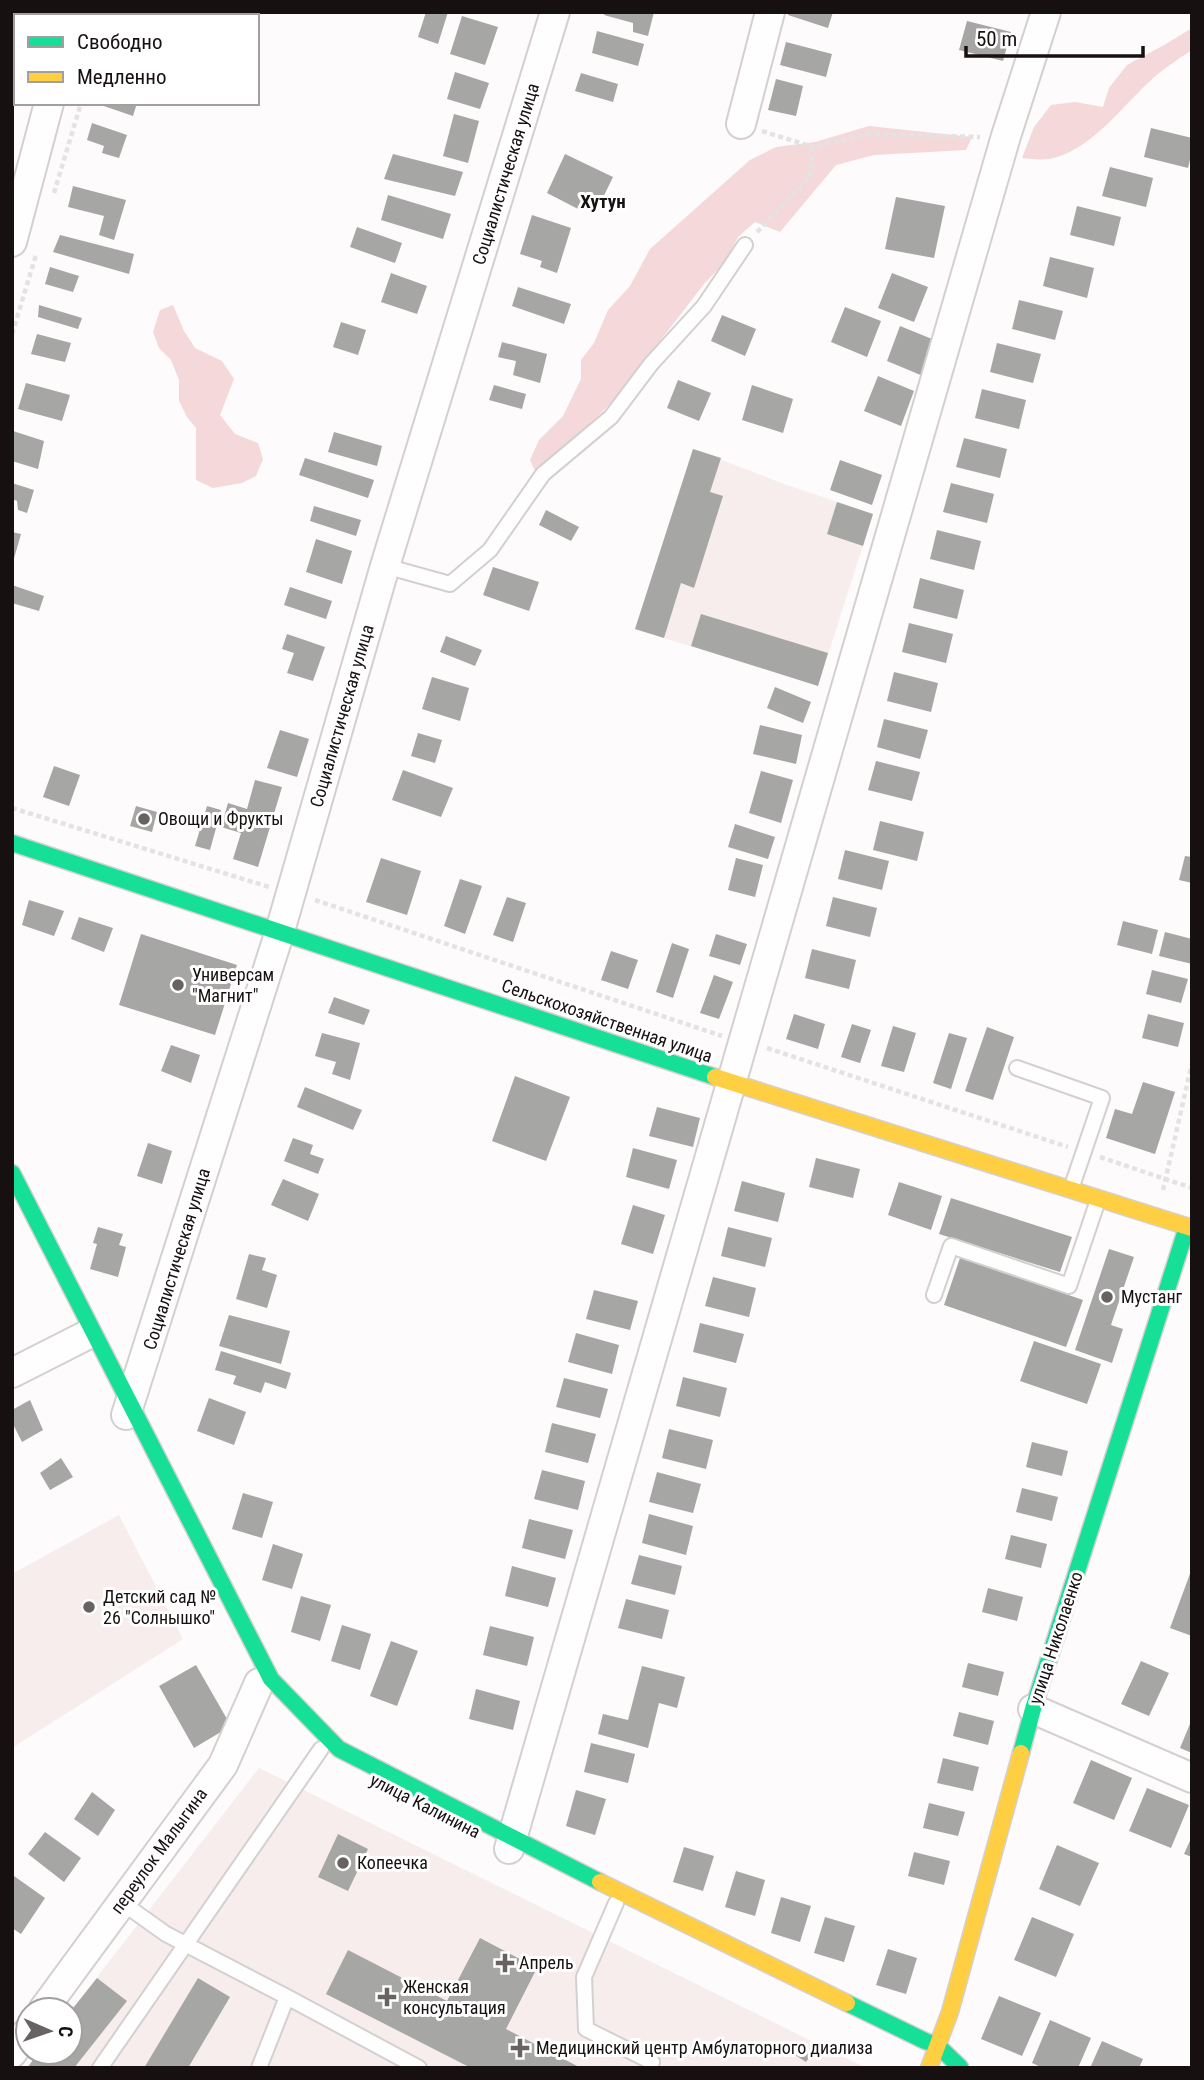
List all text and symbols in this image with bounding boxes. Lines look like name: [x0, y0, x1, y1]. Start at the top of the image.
legend: [14, 14, 259, 105]
scale bar: [966, 14, 1143, 58]
text: 50 m: [976, 27, 1017, 51]
text: Свободно: [77, 30, 163, 54]
text: Медленно: [77, 65, 166, 89]
street label: Социалистическая улица: [468, 80, 543, 267]
district label: Хутун: [580, 190, 626, 213]
street label: Социалистическая улица: [305, 622, 378, 810]
place label: Овощи и Фрукты: [158, 808, 284, 829]
marker: Овощи и Фрукты: [136, 811, 152, 827]
place label: Универсам "Магнит": [192, 964, 274, 1006]
street label: Сельскохозяйственная улица: [499, 975, 715, 1067]
marker: Универсам "Магнит": [170, 977, 186, 993]
street label: Социалистическая улица: [139, 1165, 214, 1352]
place label: Мустанг: [1121, 1286, 1183, 1307]
marker: Мустанг: [1099, 1289, 1115, 1305]
street label: улица Николаенко: [1024, 1569, 1087, 1707]
place label: Детский сад № 26 "Солнышко": [103, 1586, 216, 1628]
marker: Детский сад № 26 "Солнышко": [81, 1599, 97, 1615]
street label: улица Калинина: [367, 1769, 484, 1842]
street label: переулок Малыгина: [106, 1784, 211, 1918]
place label: Копеечка: [357, 1852, 428, 1873]
marker: Копеечка: [335, 1855, 351, 1871]
place label: Апрель: [519, 1952, 574, 1973]
marker: Апрель: [497, 1955, 513, 1971]
place label: Женская консультация: [403, 1976, 506, 2018]
marker: Женская консультация: [377, 1987, 397, 2007]
north arrow: [14, 1996, 84, 2066]
text: С: [54, 2026, 77, 2038]
place label: Медицинский центр Амбулаторного диализа: [536, 2037, 873, 2058]
marker: Медицинский центр Амбулаторного диализа: [510, 2038, 530, 2058]

